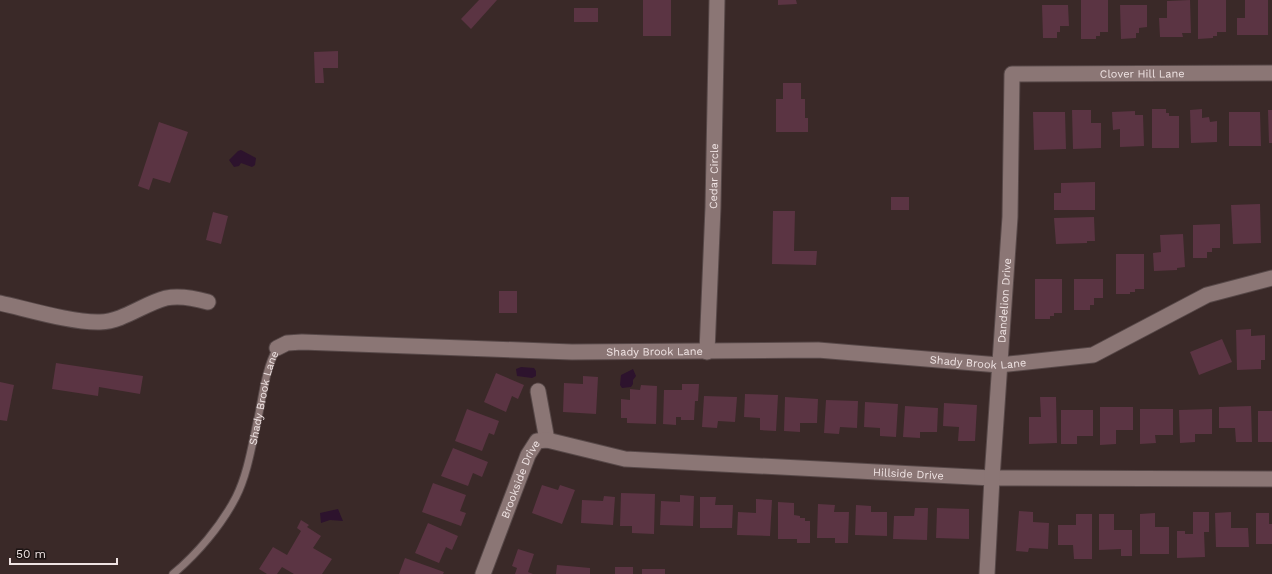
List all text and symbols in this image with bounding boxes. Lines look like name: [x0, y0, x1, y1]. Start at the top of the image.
street label: Clover Hill Lane: [1100, 67, 1185, 81]
street label: Cedar Circle: [707, 143, 721, 209]
street label: Dandelion Drive: [995, 258, 1014, 344]
street label: Shady Brook Lane: [606, 345, 703, 359]
street label: Shady Brook Lane: [246, 349, 282, 446]
street label: Shady Brook Lane: [929, 353, 1027, 372]
street label: Brookside Drive: [499, 438, 543, 520]
street label: Hillside Drive: [873, 466, 944, 482]
scale bar: [10, 540, 117, 566]
text: 50 m: [16, 547, 46, 561]

